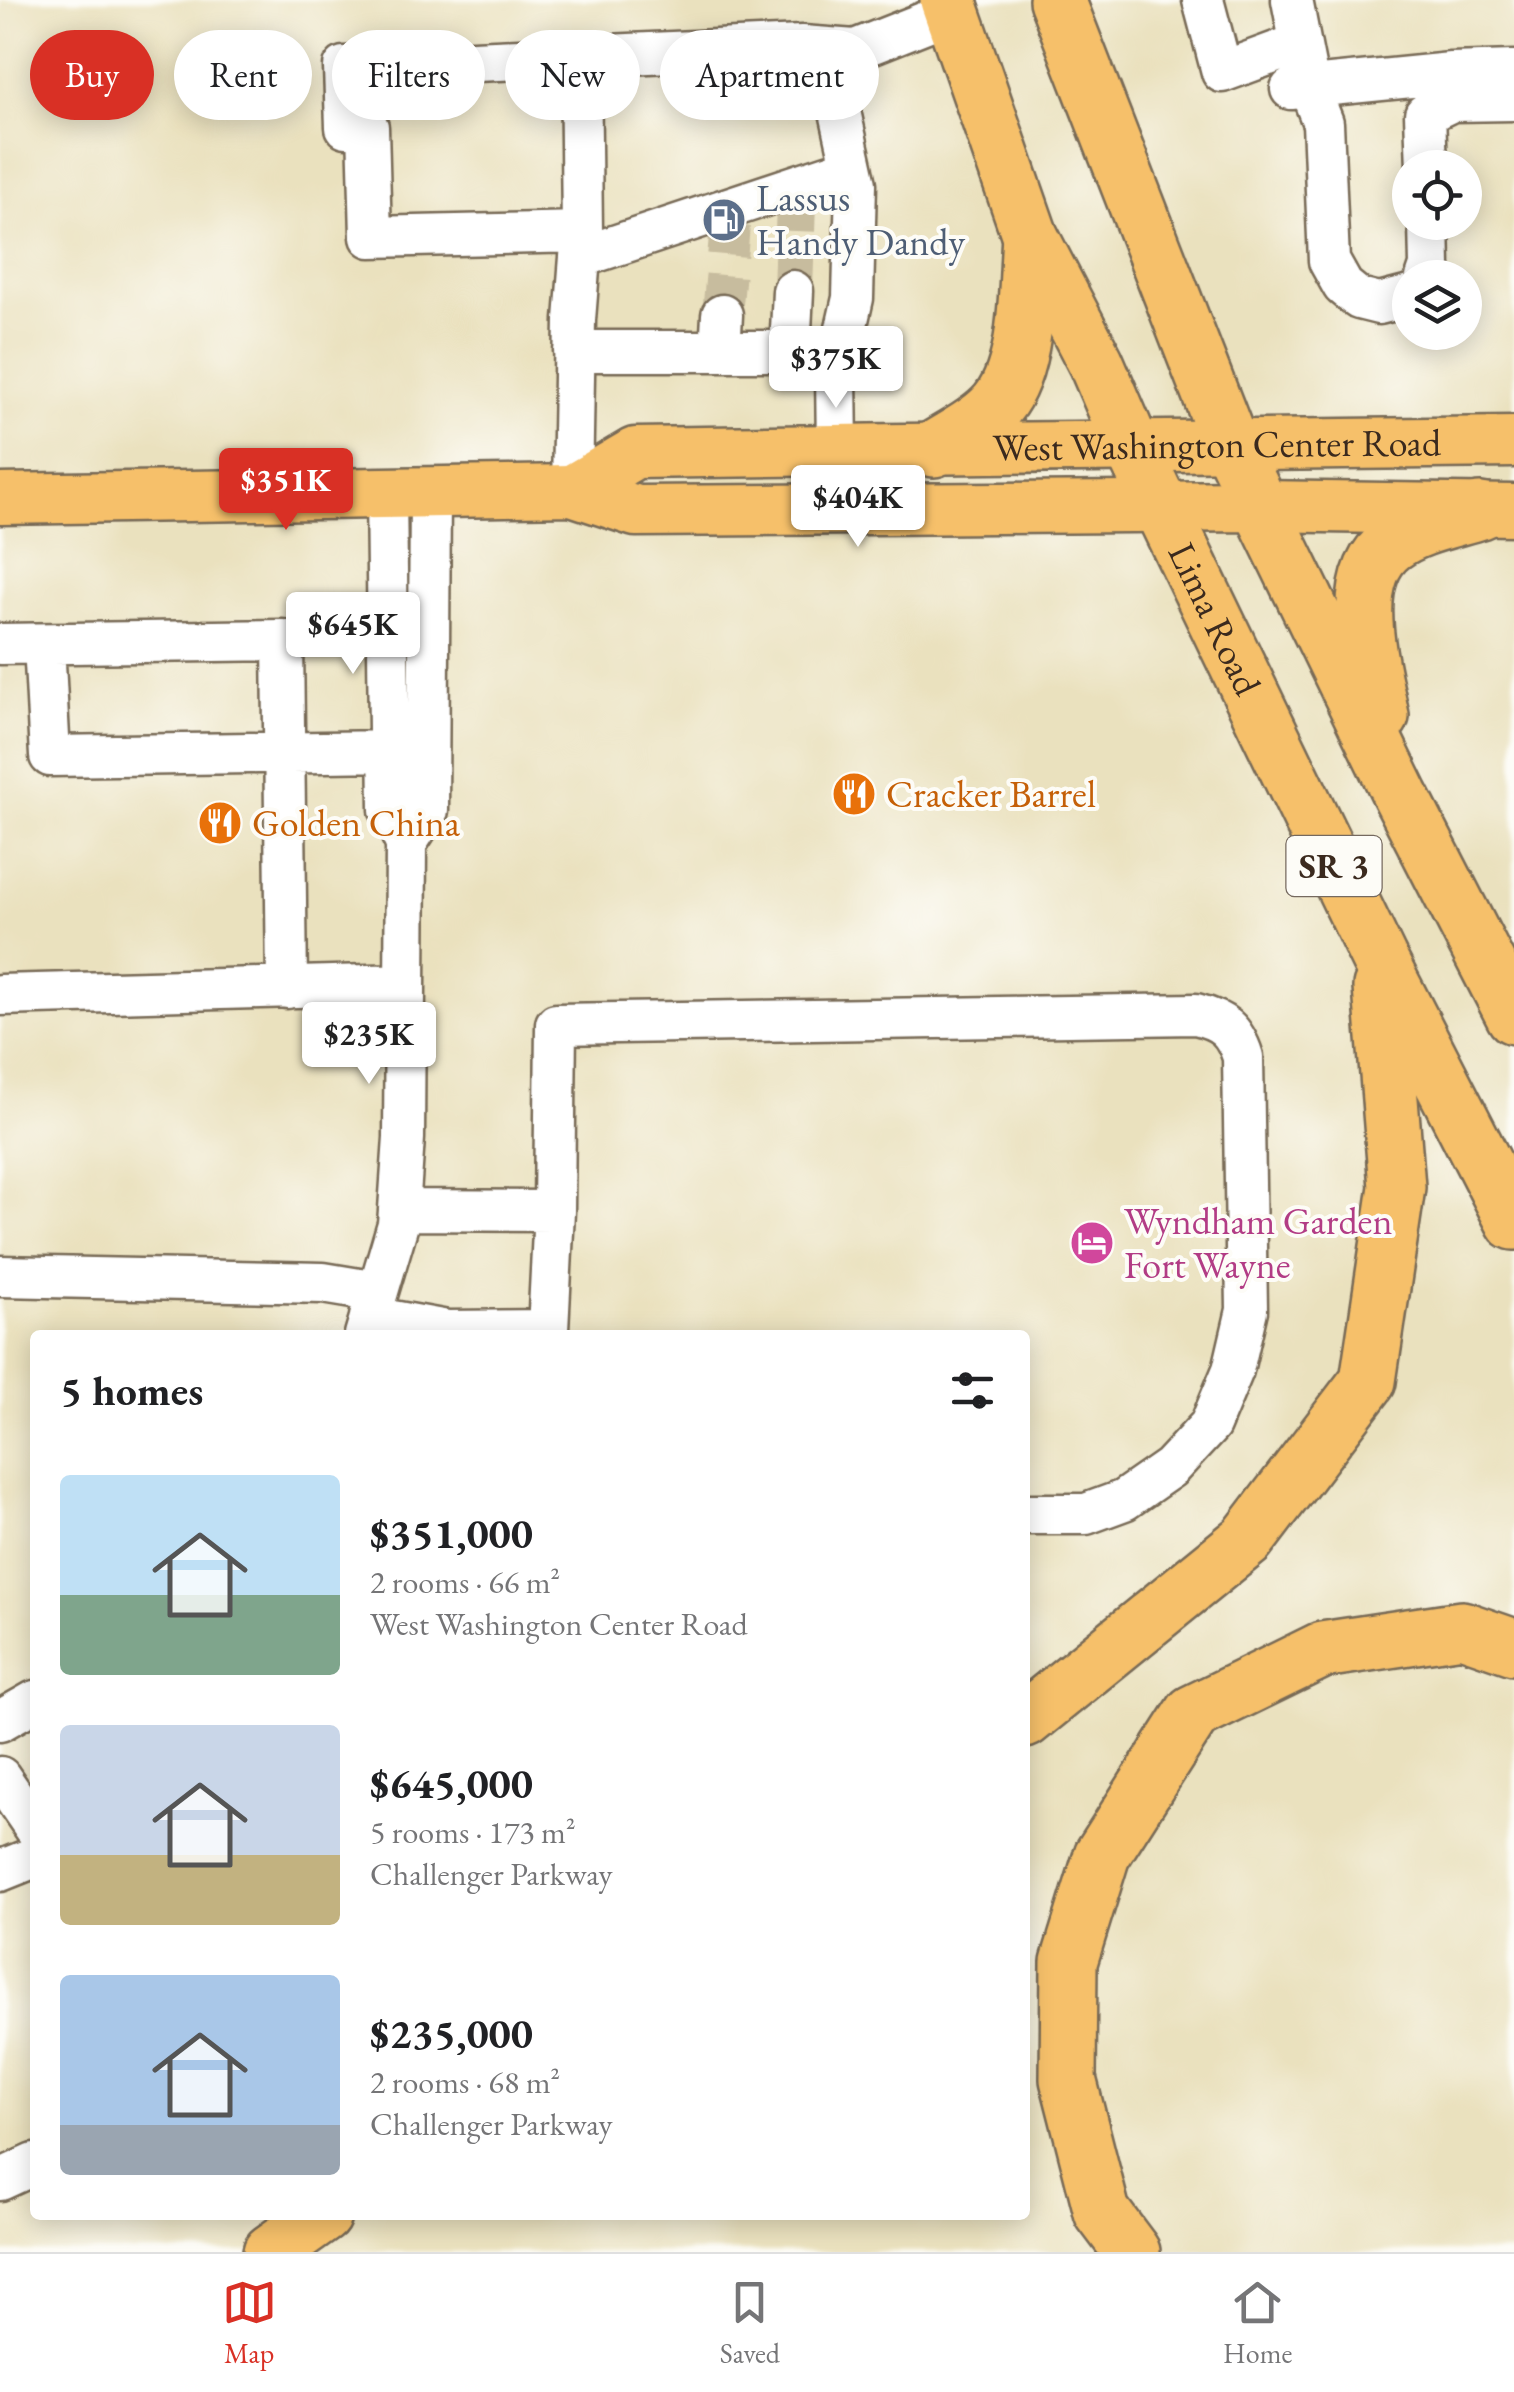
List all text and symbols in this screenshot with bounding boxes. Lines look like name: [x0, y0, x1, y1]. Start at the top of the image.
chip: Buy: [30, 30, 154, 120]
chip: Rent: [174, 30, 312, 120]
chip: Filters: [332, 30, 485, 120]
chip: New: [505, 30, 640, 120]
chip: Apartment: [660, 30, 879, 120]
map controls: [1392, 150, 1482, 350]
button: locate: [1392, 150, 1482, 240]
place label: Lassus Handy Dandy: [756, 173, 966, 266]
fuel station icon: Lassus Handy Dandy: [701, 197, 747, 243]
button: layers: [1392, 260, 1482, 350]
pin: $375K: [766, 326, 906, 411]
text: $375K: [791, 337, 881, 379]
street label: West Washington Center Road: [992, 417, 1442, 472]
pin: $351K: [216, 448, 356, 533]
text: $351K: [241, 459, 331, 501]
pin: $404K: [788, 465, 928, 550]
text: $404K: [813, 476, 903, 518]
street label: Lima Road: [1158, 534, 1273, 703]
pin: $645K: [283, 592, 423, 677]
text: $645K: [308, 603, 398, 645]
place label: Cracker Barrel: [886, 769, 1096, 818]
restaurant icon: Cracker Barrel: [831, 771, 877, 817]
place label: Golden China: [252, 798, 461, 847]
restaurant icon: Golden China: [197, 800, 243, 846]
road number: SR 3: [1286, 836, 1382, 896]
pin: $235K: [299, 1002, 439, 1087]
text: $235K: [324, 1013, 414, 1055]
place label: Wyndham Garden Fort Wayne: [1124, 1196, 1393, 1289]
hotel icon: Wyndham Garden Fort Wayne: [1069, 1220, 1115, 1266]
text: 5 homes: [60, 1363, 203, 1418]
icon: filters: [945, 1363, 1000, 1418]
text: $351,000: [370, 1506, 533, 1561]
icon: home: [140, 1515, 260, 1635]
text: 2 rooms · 66 m²: [370, 1561, 560, 1603]
text: West Washington Center Road: [370, 1603, 748, 1645]
text: $645,000: [370, 1756, 533, 1811]
icon: home: [140, 1765, 260, 1885]
text: 5 rooms · 173 m²: [370, 1811, 576, 1853]
text: Challenger Parkway: [370, 1853, 613, 1895]
text: $235,000: [370, 2006, 533, 2061]
icon: home: [140, 2015, 260, 2135]
text: 2 rooms · 68 m²: [370, 2061, 560, 2103]
text: Challenger Parkway: [370, 2103, 613, 2145]
tab: Map: [222, 2275, 277, 2371]
tab: Saved: [720, 2275, 780, 2371]
tab: Home: [1223, 2275, 1292, 2371]

